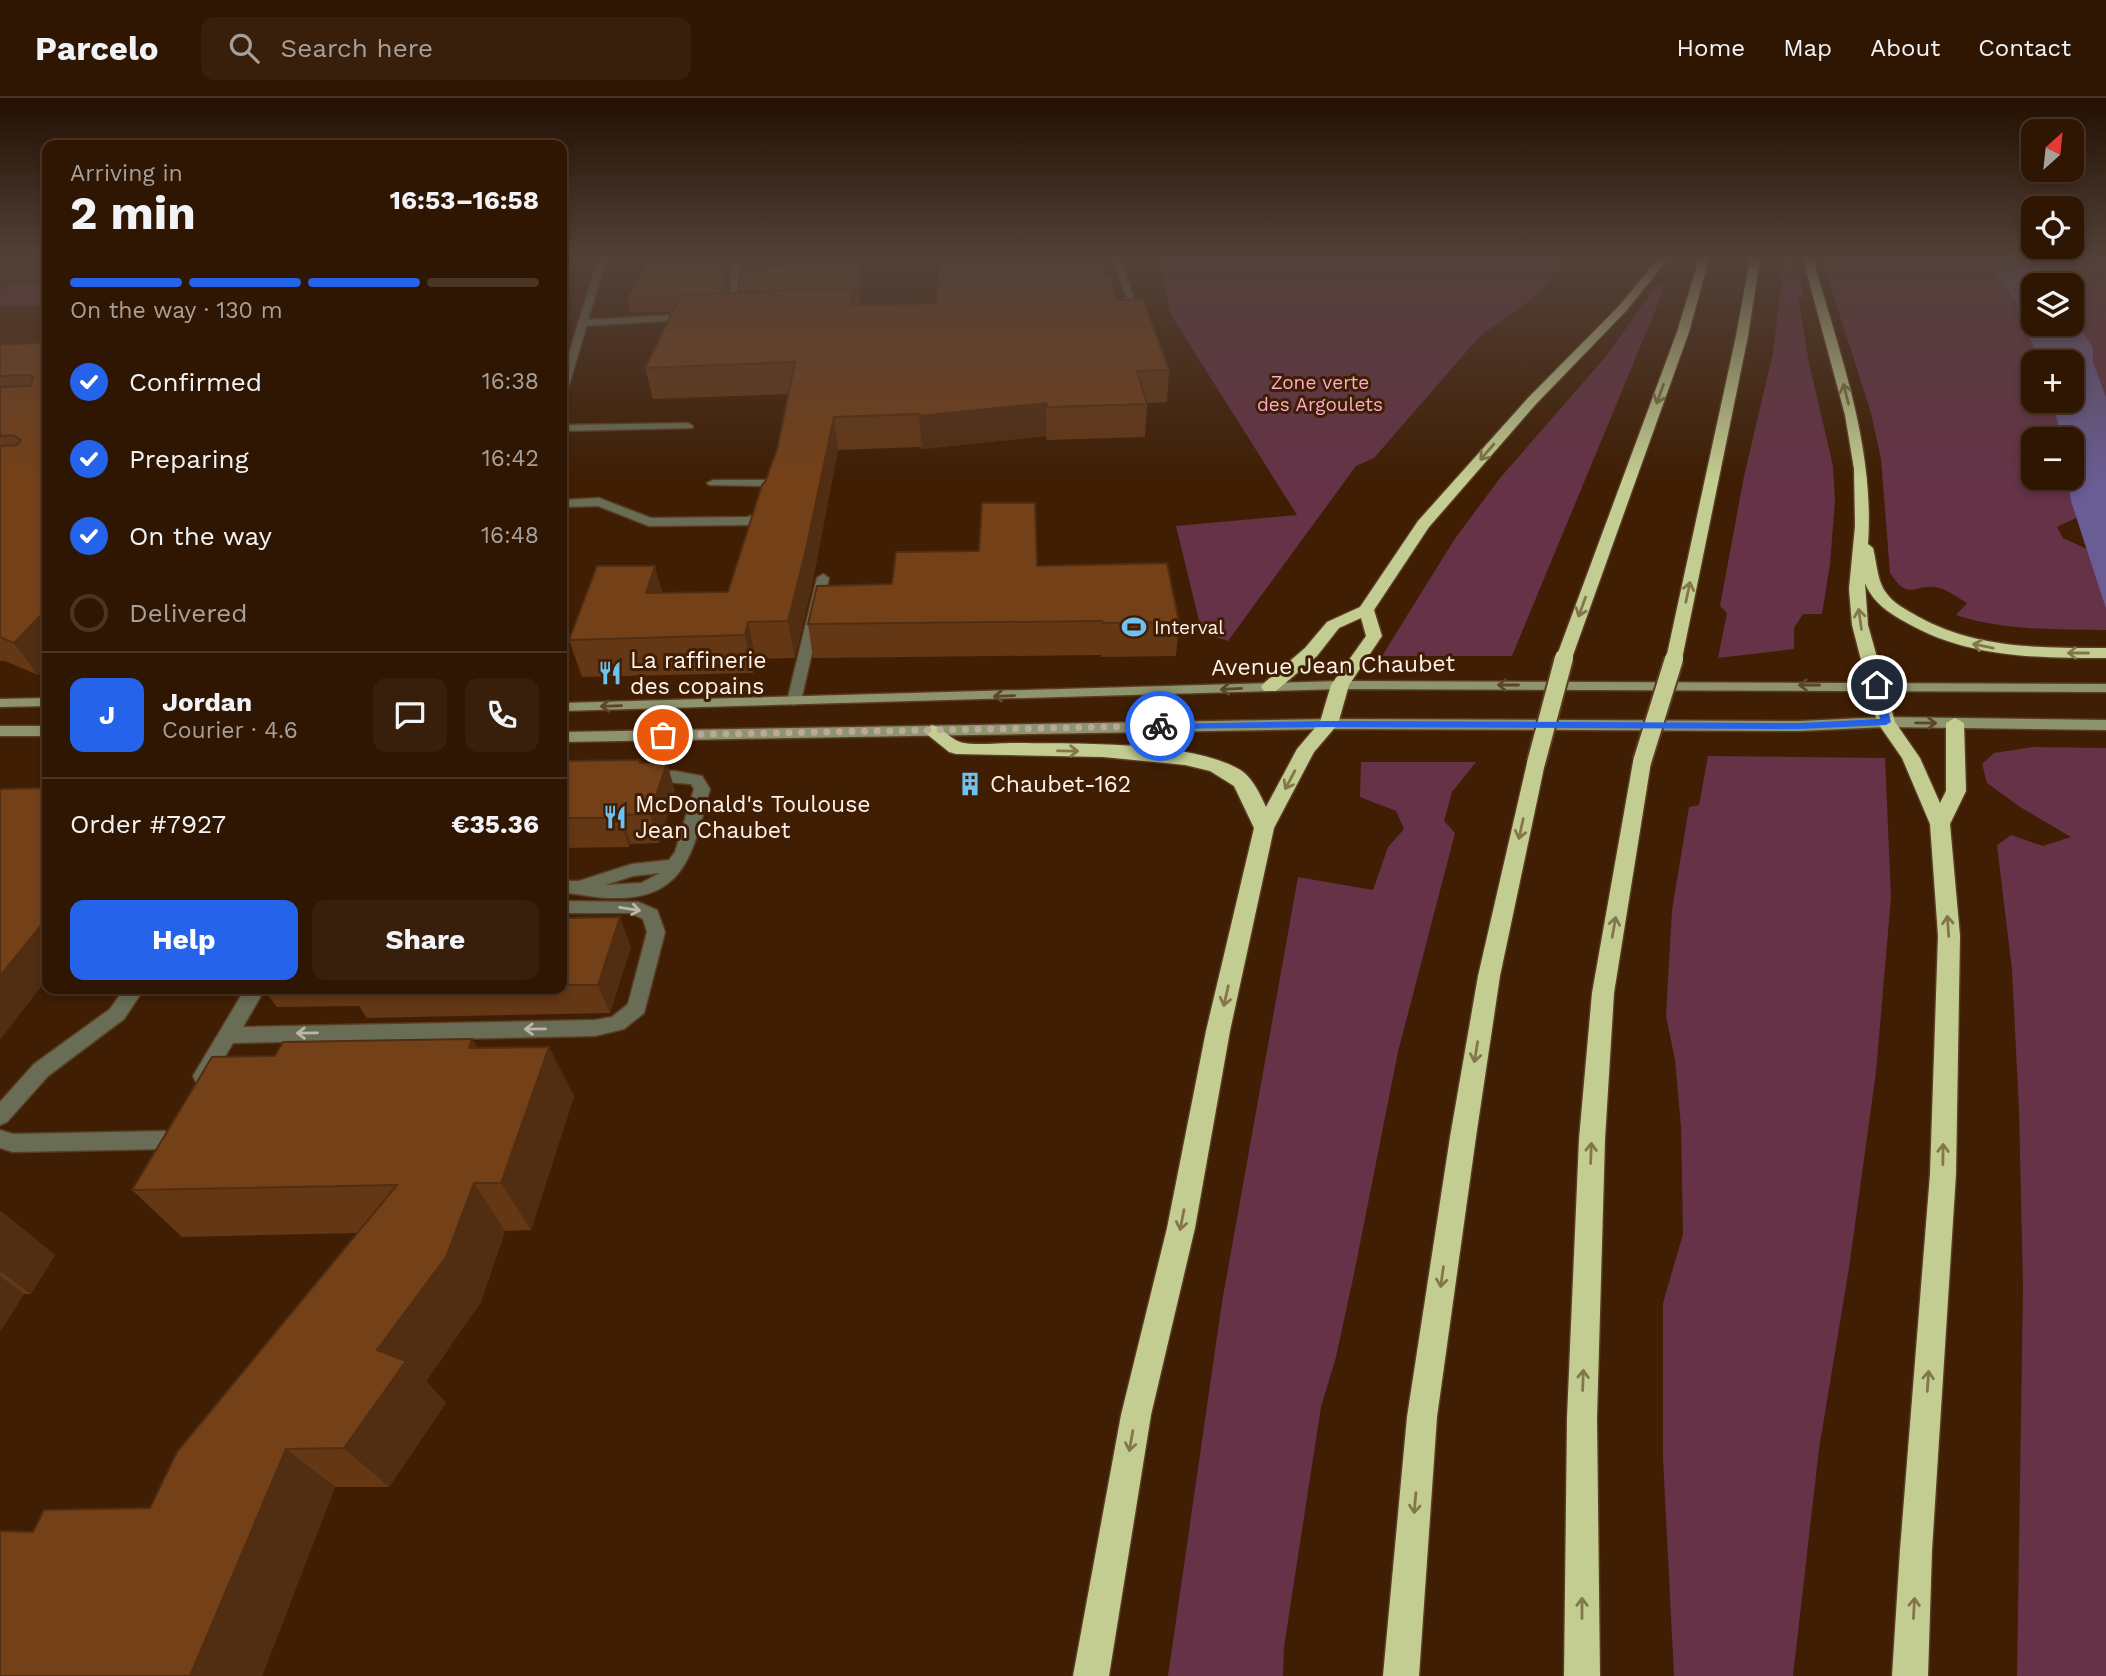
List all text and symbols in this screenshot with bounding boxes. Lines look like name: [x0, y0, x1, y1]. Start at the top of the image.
search box: [201, 17, 691, 80]
text: Parcelo: [35, 29, 159, 68]
icon: search: [225, 29, 263, 67]
text: Search here: [281, 33, 433, 63]
text: Home: [1677, 34, 1745, 62]
text: Map: [1783, 34, 1832, 62]
text: About: [1870, 34, 1940, 62]
text: Contact: [1978, 34, 2071, 62]
north arrow: [2021, 119, 2084, 182]
map controls: [2021, 119, 2084, 490]
text: Arriving in: [70, 160, 183, 187]
text: 16:53–16:58: [390, 185, 539, 215]
text: 2 min: [70, 186, 196, 240]
button: locate: [2021, 196, 2084, 259]
button: layers: [2021, 273, 2084, 336]
text: On the way · 130 m: [70, 297, 283, 324]
button: +: [2021, 350, 2084, 413]
icon: check: [70, 363, 108, 401]
text: Confirmed: [129, 367, 262, 397]
text: 16:38: [482, 368, 539, 395]
park label: Zone verte des Argoulets: [1257, 371, 1383, 416]
one-way arrow: [1653, 382, 1666, 404]
one-way arrow: [1838, 383, 1851, 405]
button: −: [2021, 427, 2084, 490]
icon: check: [70, 440, 108, 478]
one-way arrow: [1479, 443, 1495, 461]
text: Preparing: [129, 444, 249, 474]
text: 16:42: [482, 445, 539, 472]
icon: check: [70, 517, 108, 555]
text: On the way: [129, 521, 272, 551]
text: 16:48: [481, 522, 539, 549]
one-way arrow: [1682, 581, 1695, 604]
one-way arrow: [1575, 596, 1587, 618]
text: Delivered: [129, 598, 248, 628]
one-way arrow: [1853, 608, 1866, 631]
sports icon: Interval: [1120, 613, 1148, 641]
place label: Interval: [1154, 616, 1224, 639]
one-way arrow: [1972, 639, 1995, 653]
one-way arrow: [2067, 646, 2090, 660]
place label: La raffinerie des copains: [630, 647, 767, 700]
street label: Avenue Jean Chaubet: [1211, 650, 1456, 681]
pin: [1847, 655, 1907, 715]
restaurant icon: La raffinerie des copains: [596, 659, 624, 687]
icon: home: [1858, 666, 1896, 704]
button: chat: [373, 678, 447, 752]
button: phone: [465, 678, 539, 752]
one-way arrow: [1496, 678, 1519, 692]
one-way arrow: [1797, 678, 1820, 692]
one-way arrow: [1220, 683, 1243, 696]
text: Jordan: [162, 687, 252, 717]
one-way arrow: [993, 689, 1016, 702]
courier: [1125, 691, 1195, 761]
one-way arrow: [599, 699, 622, 712]
text: J: [99, 700, 115, 730]
pin: [633, 705, 693, 765]
icon: bike: [1141, 707, 1179, 745]
icon: bag: [644, 716, 682, 754]
one-way arrow: [1914, 716, 1937, 730]
text: Courier · 4.6: [162, 717, 298, 744]
one-way arrow: [1056, 744, 1079, 758]
one-way arrow: [1283, 769, 1297, 789]
building icon: Chaubet-162: [956, 770, 984, 798]
place label: Chaubet-162: [990, 771, 1131, 798]
place label: McDonald's Toulouse Jean Chaubet: [635, 791, 871, 844]
restaurant icon: McDonald's Toulouse Jean Chaubet: [601, 803, 629, 831]
text: Order #7927: [70, 809, 226, 839]
text: €35.36: [451, 809, 539, 839]
one-way arrow: [1514, 817, 1528, 840]
button: Help: [70, 900, 298, 980]
button: Share: [312, 900, 539, 980]
one-way arrow: [618, 903, 640, 916]
one-way arrow: [1608, 916, 1621, 939]
one-way arrow: [1941, 916, 1954, 938]
one-way arrow: [1218, 984, 1232, 1007]
one-way arrow: [524, 1022, 547, 1036]
one-way arrow: [296, 1027, 319, 1040]
one-way arrow: [1470, 1040, 1483, 1063]
one-way arrow: [1585, 1142, 1598, 1165]
one-way arrow: [1937, 1143, 1950, 1166]
one-way arrow: [1175, 1208, 1189, 1231]
one-way arrow: [1436, 1265, 1449, 1288]
one-way arrow: [1577, 1369, 1590, 1392]
one-way arrow: [1922, 1370, 1935, 1393]
one-way arrow: [1124, 1429, 1138, 1452]
one-way arrow: [1408, 1491, 1421, 1514]
one-way arrow: [1575, 1597, 1589, 1620]
one-way arrow: [1907, 1597, 1920, 1620]

